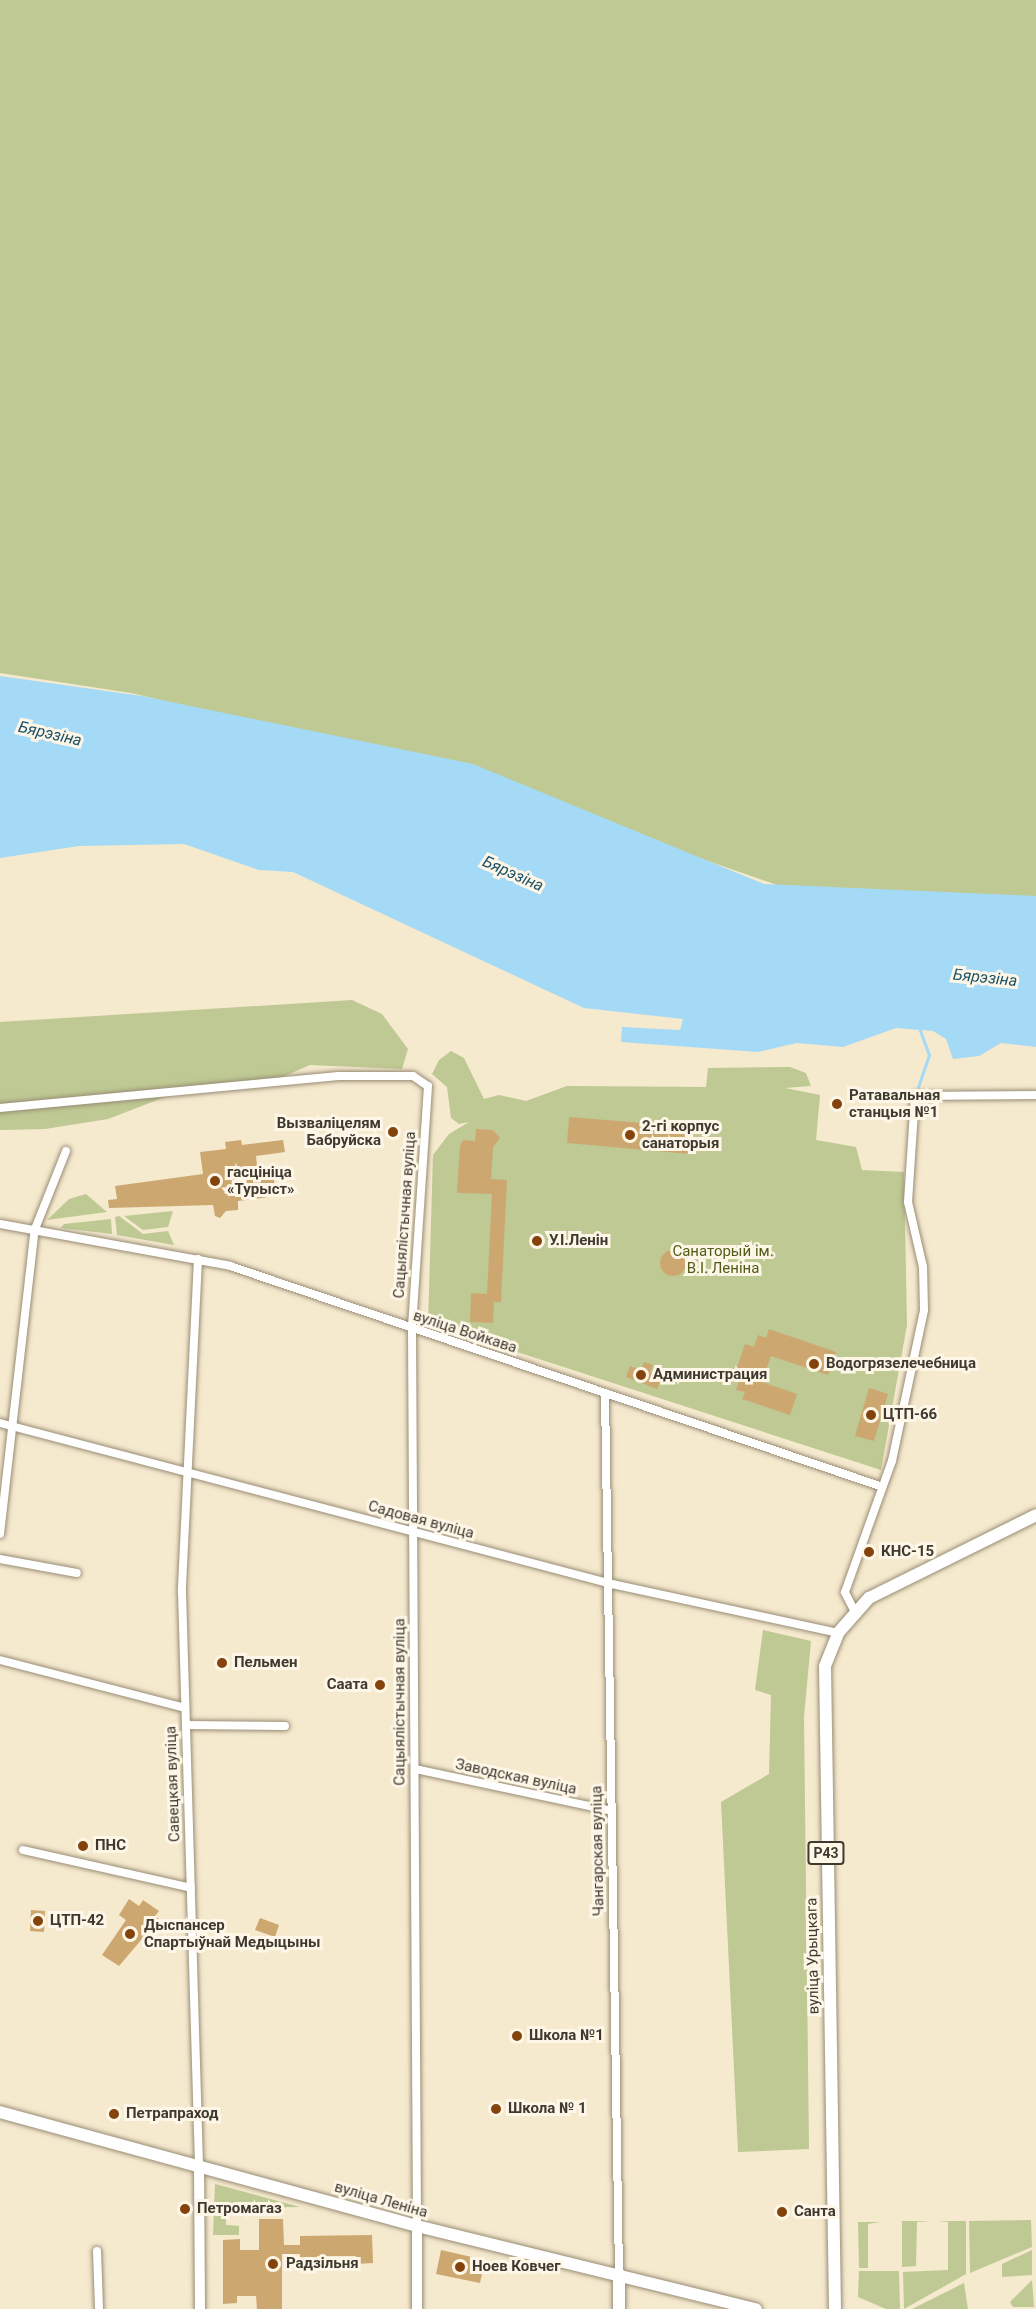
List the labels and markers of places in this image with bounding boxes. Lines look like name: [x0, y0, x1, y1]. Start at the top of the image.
place label: Ратавальная станцыя №1: [849, 1086, 940, 1121]
marker: Ратавальная станцыя №1: [830, 1097, 844, 1111]
place label: Вызваліцелям Бабруйска: [277, 1114, 381, 1149]
place label: 2-гі корпус санаторыя: [642, 1117, 719, 1152]
marker: Вызваліцелям Бабруйска: [386, 1125, 400, 1139]
marker: 2-гі корпус санаторыя: [623, 1128, 637, 1142]
place label: гасцініца «Турыст»: [227, 1163, 295, 1198]
marker: гасцініца «Турыст»: [208, 1174, 222, 1188]
place label: У.І.Ленін: [549, 1232, 608, 1250]
marker: У.І.Ленін: [530, 1234, 544, 1248]
place label: Водогрязелечебница: [826, 1355, 976, 1373]
marker: Водогрязелечебница: [807, 1357, 821, 1371]
place label: Администрация: [653, 1366, 767, 1384]
marker: Администрация: [634, 1368, 648, 1382]
place label: ЦТП-66: [883, 1406, 937, 1424]
marker: ЦТП-66: [864, 1408, 878, 1422]
place label: КНС-15: [881, 1543, 934, 1561]
marker: КНС-15: [862, 1545, 876, 1559]
place label: Пельмен: [234, 1654, 298, 1672]
marker: Пельмен: [215, 1656, 229, 1670]
place label: Саата: [327, 1676, 368, 1694]
marker: Саата: [373, 1678, 387, 1692]
place label: ПНС: [95, 1837, 126, 1855]
marker: ПНС: [76, 1839, 90, 1853]
place label: ЦТП-42: [50, 1912, 104, 1930]
marker: ЦТП-42: [31, 1914, 45, 1928]
place label: Дыспансер Спартыўнай Медыцыны: [144, 1916, 320, 1951]
marker: Дыспансер Спартыўнай Медыцыны: [121, 1925, 139, 1943]
place label: Школа №1: [529, 2027, 604, 2045]
marker: Школа №1: [510, 2029, 524, 2043]
place label: Школа № 1: [508, 2100, 587, 2118]
marker: Школа № 1: [489, 2102, 503, 2116]
place label: Петрапраход: [126, 2105, 218, 2123]
marker: Петрапраход: [107, 2107, 121, 2121]
place label: Петромагаз: [197, 2200, 282, 2218]
marker: Петромагаз: [178, 2202, 192, 2216]
place label: Санта: [794, 2203, 836, 2221]
marker: Санта: [775, 2205, 789, 2219]
marker: Радзільня: [264, 2255, 282, 2273]
place label: Радзільня: [286, 2255, 359, 2273]
place label: Ноев Ковчег: [472, 2258, 560, 2276]
marker: Ноев Ковчег: [453, 2260, 467, 2274]

